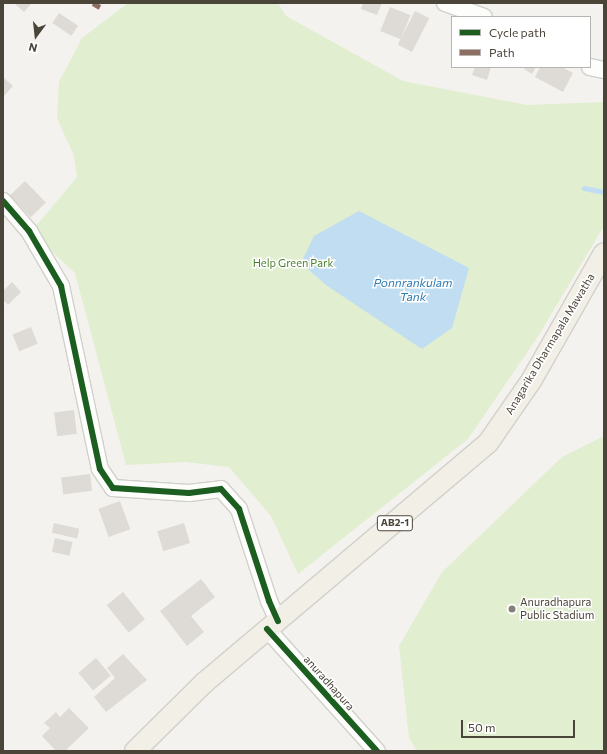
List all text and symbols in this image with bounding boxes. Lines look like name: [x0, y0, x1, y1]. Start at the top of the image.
north arrow: [16, 16, 56, 56]
legend: [451, 16, 591, 68]
text: Cycle path: [489, 25, 546, 39]
text: N: [27, 41, 38, 55]
text: Path: [489, 45, 515, 59]
park label: Help Green Park: [253, 256, 333, 270]
street label: Anagarika Dharmapala Mawatha: [503, 271, 597, 417]
water label: Ponnrankulam Tank: [373, 276, 453, 304]
road number: AB2-1: [376, 515, 414, 531]
place label: Anuradhapura Public Stadium: [520, 596, 594, 622]
marker: Anuradhapura Public Stadium: [507, 604, 517, 614]
street label: anuradhapura: [301, 653, 357, 713]
scale bar: [463, 712, 577, 738]
text: 50 m: [468, 720, 496, 734]

